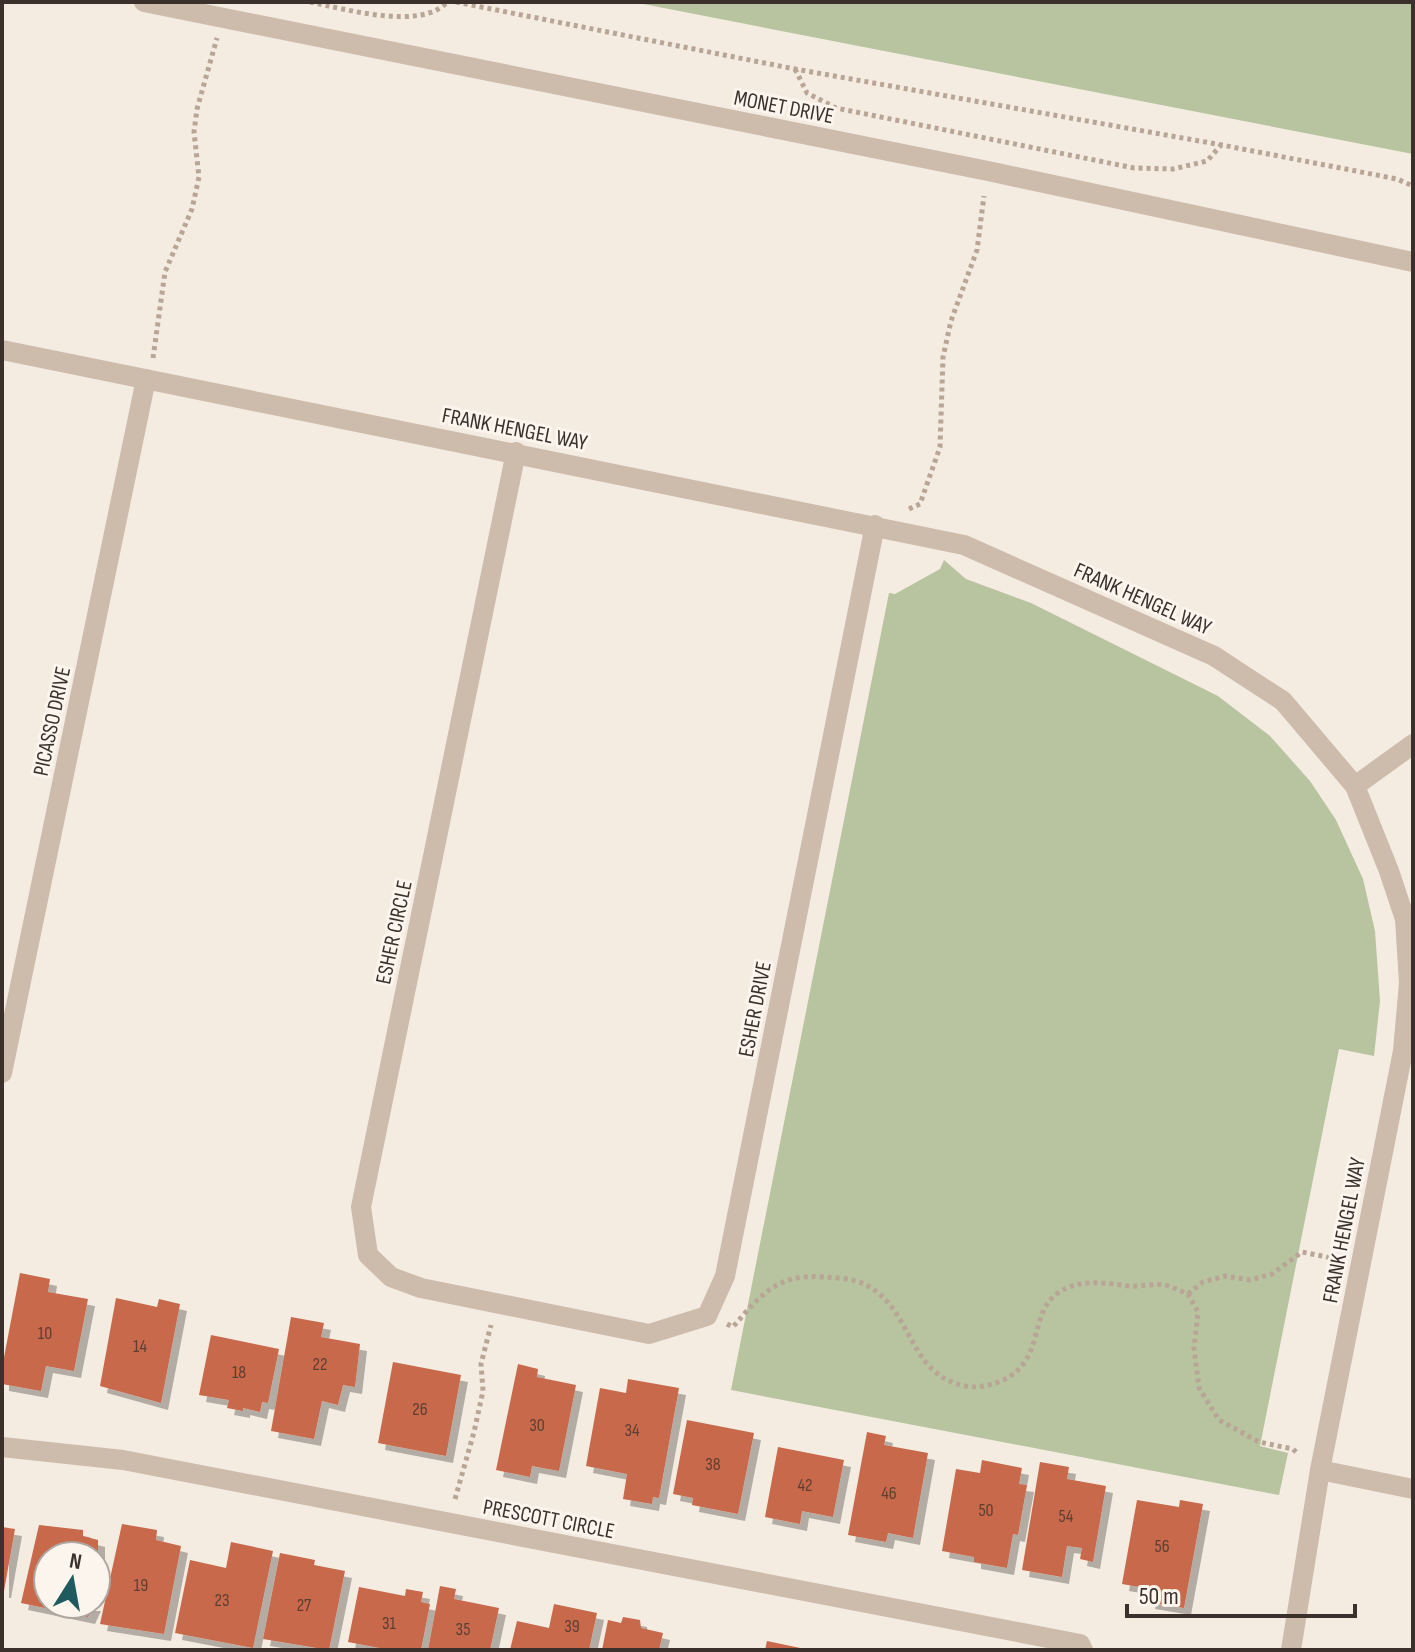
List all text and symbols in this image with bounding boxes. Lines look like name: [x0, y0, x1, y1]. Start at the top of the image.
street label: MONET DRIVE: [732, 85, 836, 130]
street label: FRANK HENGEL WAY: [440, 402, 590, 457]
street label: FRANK HENGEL WAY: [1070, 557, 1215, 642]
street label: PICASSO DRIVE: [28, 664, 77, 778]
street label: ESHER CIRCLE: [370, 878, 419, 987]
street label: ESHER DRIVE: [733, 959, 778, 1059]
street label: FRANK HENGEL WAY: [1317, 1155, 1372, 1305]
house number: 10: [38, 1323, 52, 1344]
house number: 14: [133, 1336, 147, 1357]
house number: 22: [313, 1354, 327, 1375]
house number: 18: [232, 1362, 246, 1383]
house number: 26: [412, 1399, 428, 1420]
house number: 30: [529, 1415, 545, 1436]
house number: 34: [624, 1420, 640, 1441]
house number: 38: [705, 1454, 721, 1475]
house number: 42: [797, 1475, 813, 1496]
house number: 46: [881, 1483, 897, 1504]
street label: PRESCOTT CIRCLE: [481, 1493, 617, 1545]
house number: 50: [978, 1500, 994, 1521]
house number: 54: [1059, 1506, 1074, 1527]
house number: 56: [1154, 1536, 1170, 1557]
north arrow: [32, 1540, 112, 1620]
text: N: [67, 1547, 84, 1576]
scale bar: [1127, 1568, 1355, 1618]
house number: 19: [134, 1575, 148, 1596]
text: 50 m: [1139, 1582, 1179, 1611]
house number: 23: [215, 1590, 230, 1611]
house number: 27: [297, 1595, 312, 1616]
house number: 31: [382, 1613, 397, 1634]
house number: 39: [564, 1616, 580, 1637]
house number: 35: [456, 1619, 470, 1640]

